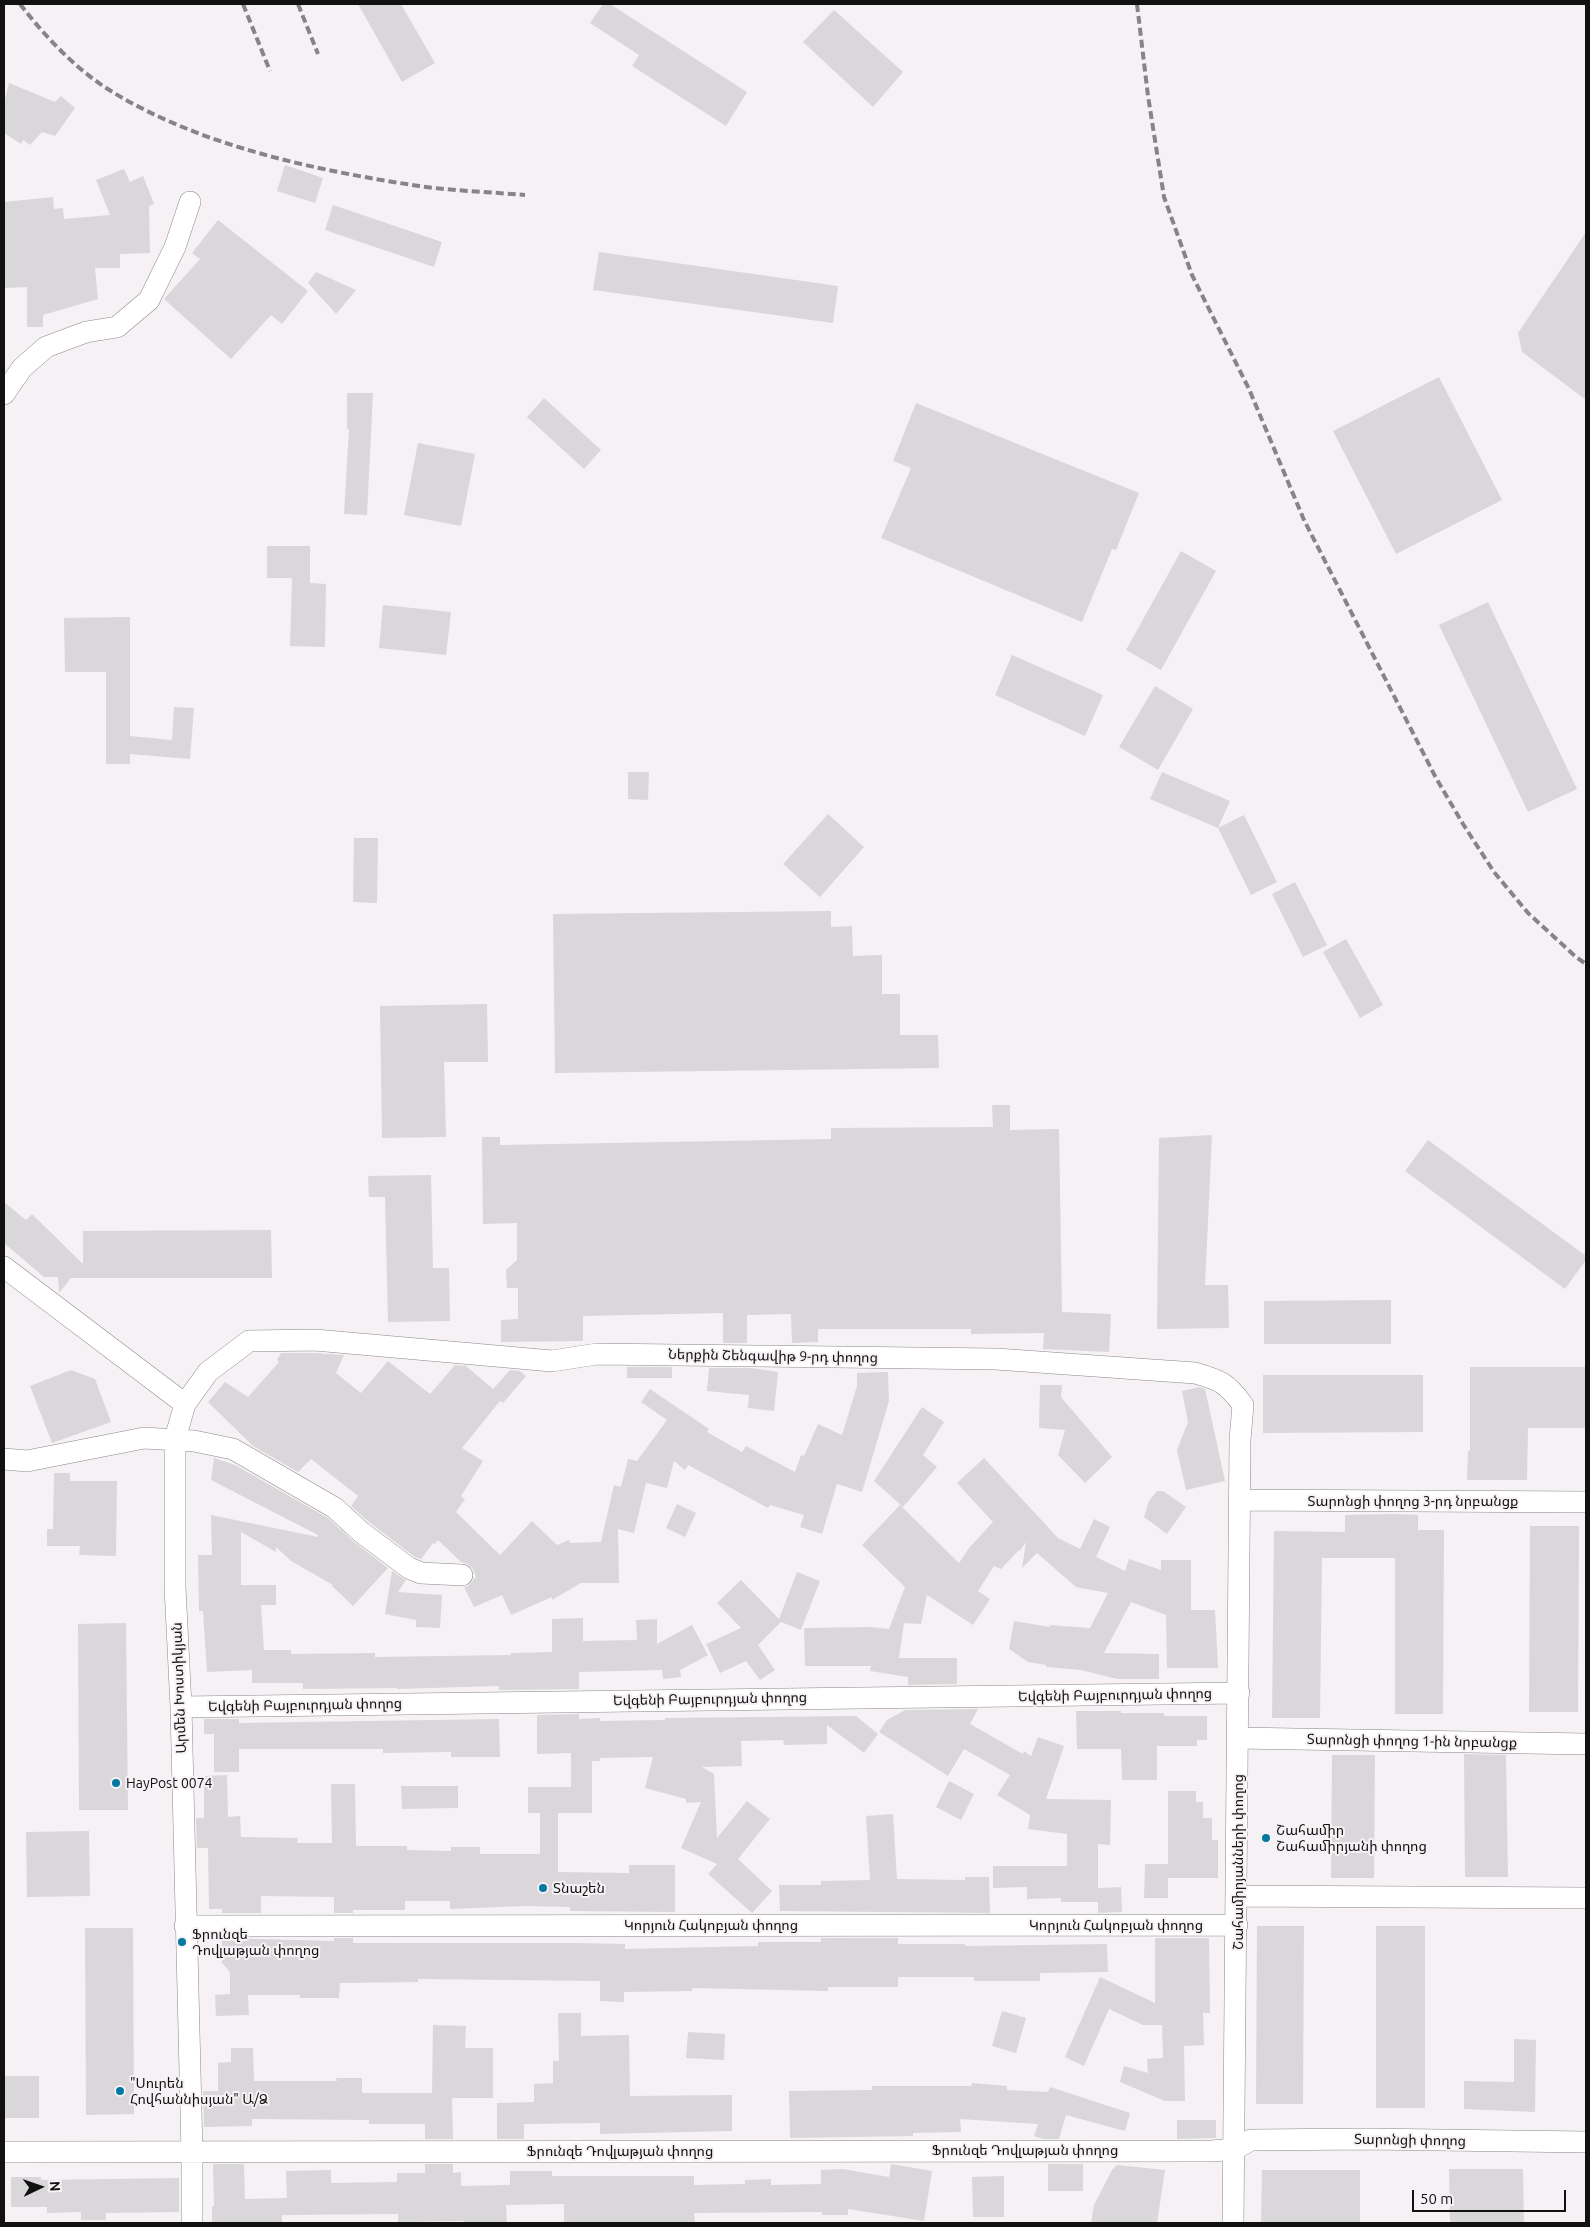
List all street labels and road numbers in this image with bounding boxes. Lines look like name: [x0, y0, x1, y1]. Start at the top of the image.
street label: Ներքին Շենգավիթ 9-րդ փողոց: [668, 1346, 878, 1366]
street label: Տարոնցի փողոց 3-րդ նրբանցք: [1308, 1493, 1518, 1509]
street label: Արմեն Խոստիկյան: [168, 1622, 190, 1754]
street label: Եվգենի Բայբուրդյան փողոց: [1018, 1685, 1212, 1705]
street label: Եվգենի Բայբուրդյան փողոց: [613, 1689, 807, 1709]
street label: Եվգենի Բայբուրդյան փողոց: [208, 1695, 402, 1715]
street label: Տարոնցի փողոց 1-ին նրբանցք: [1307, 1731, 1517, 1751]
street label: Շահամիրյանների փողոց: [1230, 1774, 1246, 1950]
street label: Կորյուն Հակոբյան փողոց: [624, 1917, 798, 1933]
street label: Կորյուն Հակոբյան փողոց: [1029, 1917, 1203, 1933]
street label: Տարոնցի փողոց: [1354, 2131, 1466, 2149]
street label: Ֆրունզե Դովլաթյան փողոց: [932, 2142, 1118, 2158]
street label: Ֆրունզե Դովլաթյան փողոց: [527, 2143, 713, 2159]

